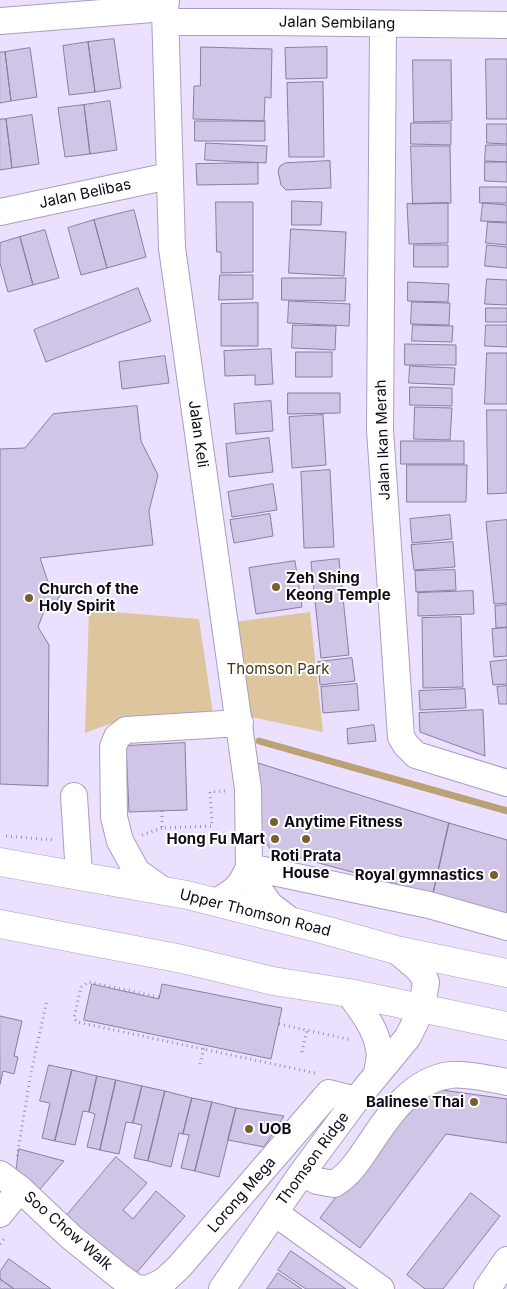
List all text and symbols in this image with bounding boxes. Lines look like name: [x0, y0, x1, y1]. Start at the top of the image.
street label: Jalan Sembilang: [279, 13, 395, 33]
street label: Jalan Belibas: [37, 175, 133, 213]
street label: Jalan Ikan Merah: [372, 379, 394, 501]
street label: Jalan Keli: [184, 399, 212, 469]
place label: Zeh Shing Keong Temple: [286, 569, 391, 604]
place label: Church of the Holy Spirit: [39, 580, 139, 615]
marker: Zeh Shing Keong Temple: [270, 581, 282, 593]
marker: Church of the Holy Spirit: [23, 592, 35, 604]
park label: Thomson Park: [227, 660, 329, 678]
place label: Anytime Fitness: [284, 813, 403, 831]
marker: Anytime Fitness: [268, 816, 280, 828]
place label: Hong Fu Mart: [166, 830, 265, 848]
marker: Hong Fu Mart: [269, 833, 281, 845]
marker: Roti Prata House: [300, 833, 312, 845]
place label: Roti Prata House: [271, 847, 341, 882]
place label: Royal gymnastics: [355, 866, 484, 884]
marker: Royal gymnastics: [488, 869, 500, 881]
street label: Upper Thomson Road: [178, 886, 332, 940]
place label: Balinese Thai: [366, 1093, 464, 1111]
marker: Balinese Thai: [468, 1096, 480, 1108]
street label: Thomson Ridge: [273, 1109, 353, 1209]
place label: UOB: [259, 1120, 291, 1138]
marker: UOB: [243, 1123, 255, 1135]
street label: Lorong Mega: [204, 1154, 280, 1236]
street label: Soo Chow Walk: [20, 1188, 116, 1274]

